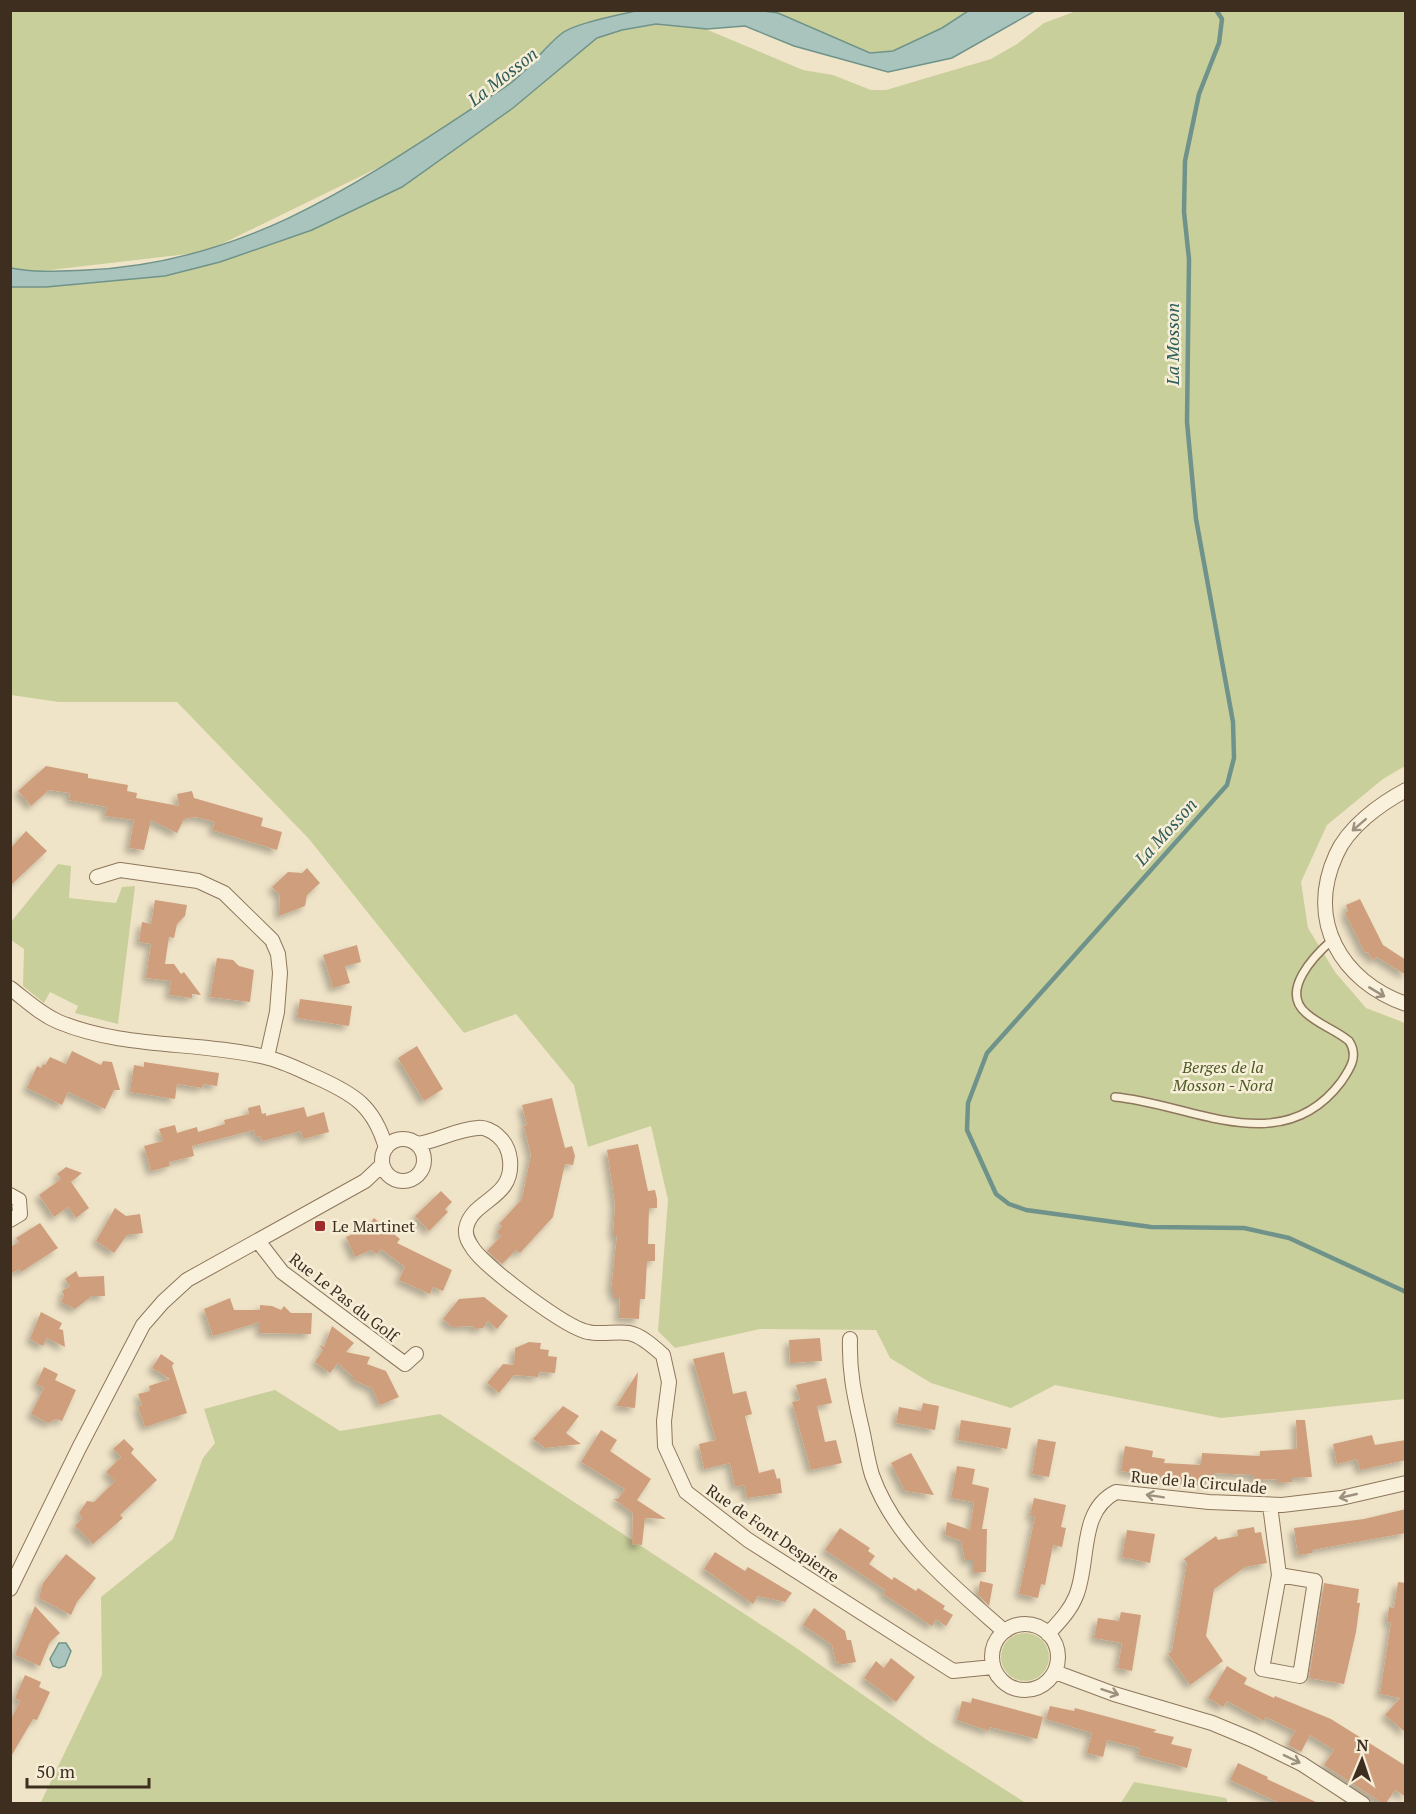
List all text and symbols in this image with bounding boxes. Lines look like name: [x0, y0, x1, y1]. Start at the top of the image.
water label: La Mosson: [462, 41, 542, 112]
water label: La Mosson: [1160, 303, 1184, 386]
water label: La Mosson: [1128, 793, 1202, 871]
one-way arrow: [1351, 819, 1367, 832]
one-way arrow: [1368, 986, 1385, 998]
park label: Berges de la Mosson - Nord: [1172, 1056, 1273, 1096]
place label: Le Martinet: [332, 1215, 415, 1237]
marker: Le Martinet: [313, 1219, 327, 1233]
street label: Rue Le Pas du Golf: [285, 1248, 404, 1347]
street label: Rue de la Circulade: [1130, 1465, 1268, 1499]
street label: Rue de Font Despierre: [702, 1479, 844, 1587]
one-way arrow: [1145, 1491, 1165, 1502]
one-way arrow: [1339, 1491, 1358, 1503]
one-way arrow: [1100, 1688, 1119, 1699]
north arrow: [1332, 1730, 1392, 1790]
text: N: [1356, 1734, 1369, 1756]
scale bar: [27, 1751, 148, 1789]
one-way arrow: [1283, 1754, 1301, 1766]
text: 50 m: [36, 1759, 76, 1783]

